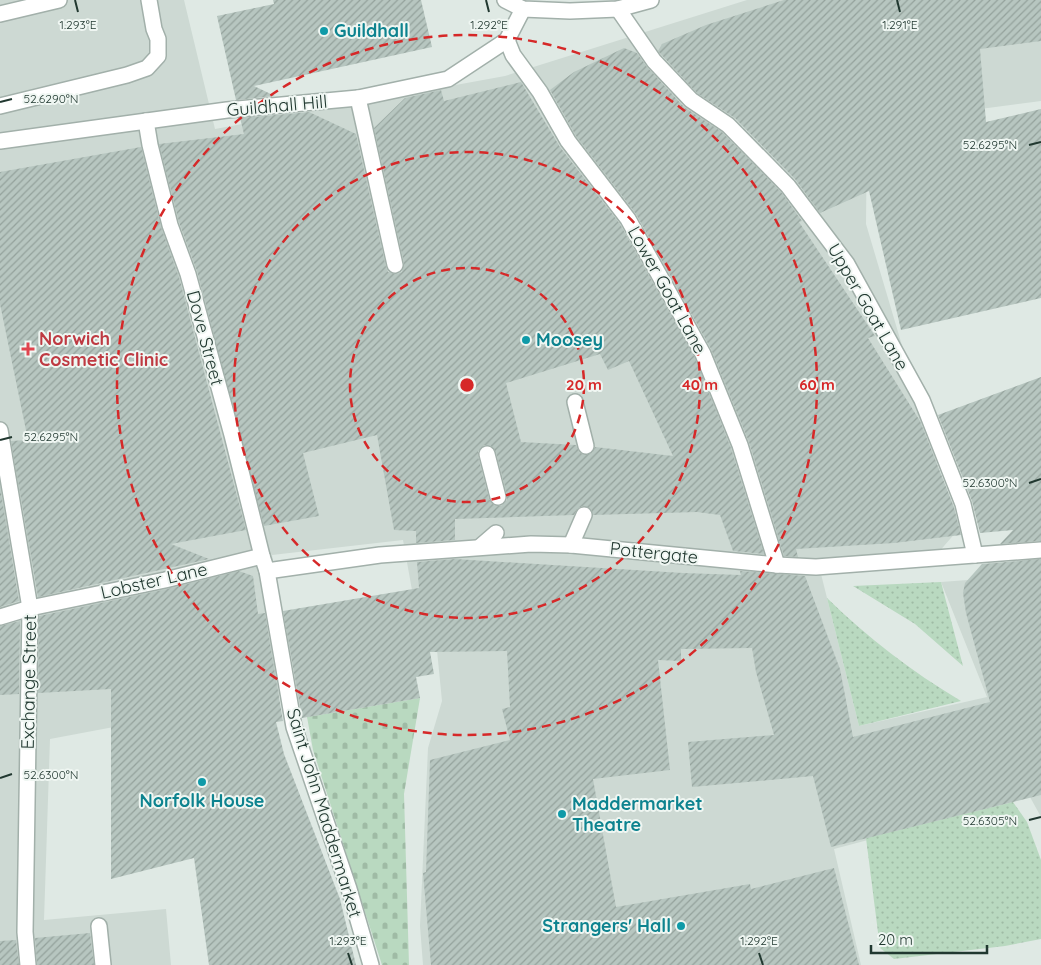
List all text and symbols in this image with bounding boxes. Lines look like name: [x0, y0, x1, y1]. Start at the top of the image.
text: 1.293°E: [59, 17, 97, 32]
text: 1.292°E: [470, 17, 508, 32]
text: 1.291°E: [882, 17, 918, 32]
place label: Guildhall: [334, 19, 409, 42]
marker: Guildhall: [318, 25, 330, 37]
street label: Guildhall Hill: [226, 90, 328, 121]
text: 52.6290°N: [23, 91, 79, 106]
text: 52.6295°N: [963, 137, 1017, 152]
street label: Lower Goat Lane: [623, 222, 712, 358]
street label: Upper Goat Lane: [823, 239, 914, 374]
street label: Dove Street: [182, 288, 229, 388]
place label: Norwich Cosmetic Clinic: [39, 327, 168, 371]
place label: Moosey: [536, 328, 603, 351]
marker: Moosey: [520, 334, 532, 346]
marker: Norwich Cosmetic Clinic: [21, 342, 35, 356]
text: 20 m: [566, 375, 602, 394]
text: 40 m: [682, 375, 718, 394]
text: 60 m: [799, 375, 835, 394]
centre of rings: [458, 376, 476, 394]
text: 52.6295°N: [24, 429, 78, 444]
text: 52.6300°N: [962, 475, 1018, 490]
street label: Pottergate: [609, 536, 699, 569]
street label: Lobster Lane: [98, 557, 210, 604]
street label: Exchange Street: [16, 614, 41, 750]
street label: Saint John Maddermarket: [282, 706, 367, 920]
text: 52.6300°N: [23, 767, 79, 782]
marker: Norfolk House: [196, 776, 208, 788]
place label: Norfolk House: [139, 789, 265, 812]
place label: Maddermarket Theatre: [572, 792, 703, 836]
marker: Maddermarket Theatre: [556, 808, 568, 820]
text: 52.6305°N: [963, 813, 1017, 828]
place label: Strangers' Hall: [542, 914, 671, 937]
marker: Strangers' Hall: [675, 920, 687, 932]
scale bar: [871, 922, 987, 954]
text: 20 m: [878, 930, 913, 949]
text: 1.293°E: [329, 933, 367, 948]
text: 1.292°E: [740, 933, 778, 948]

